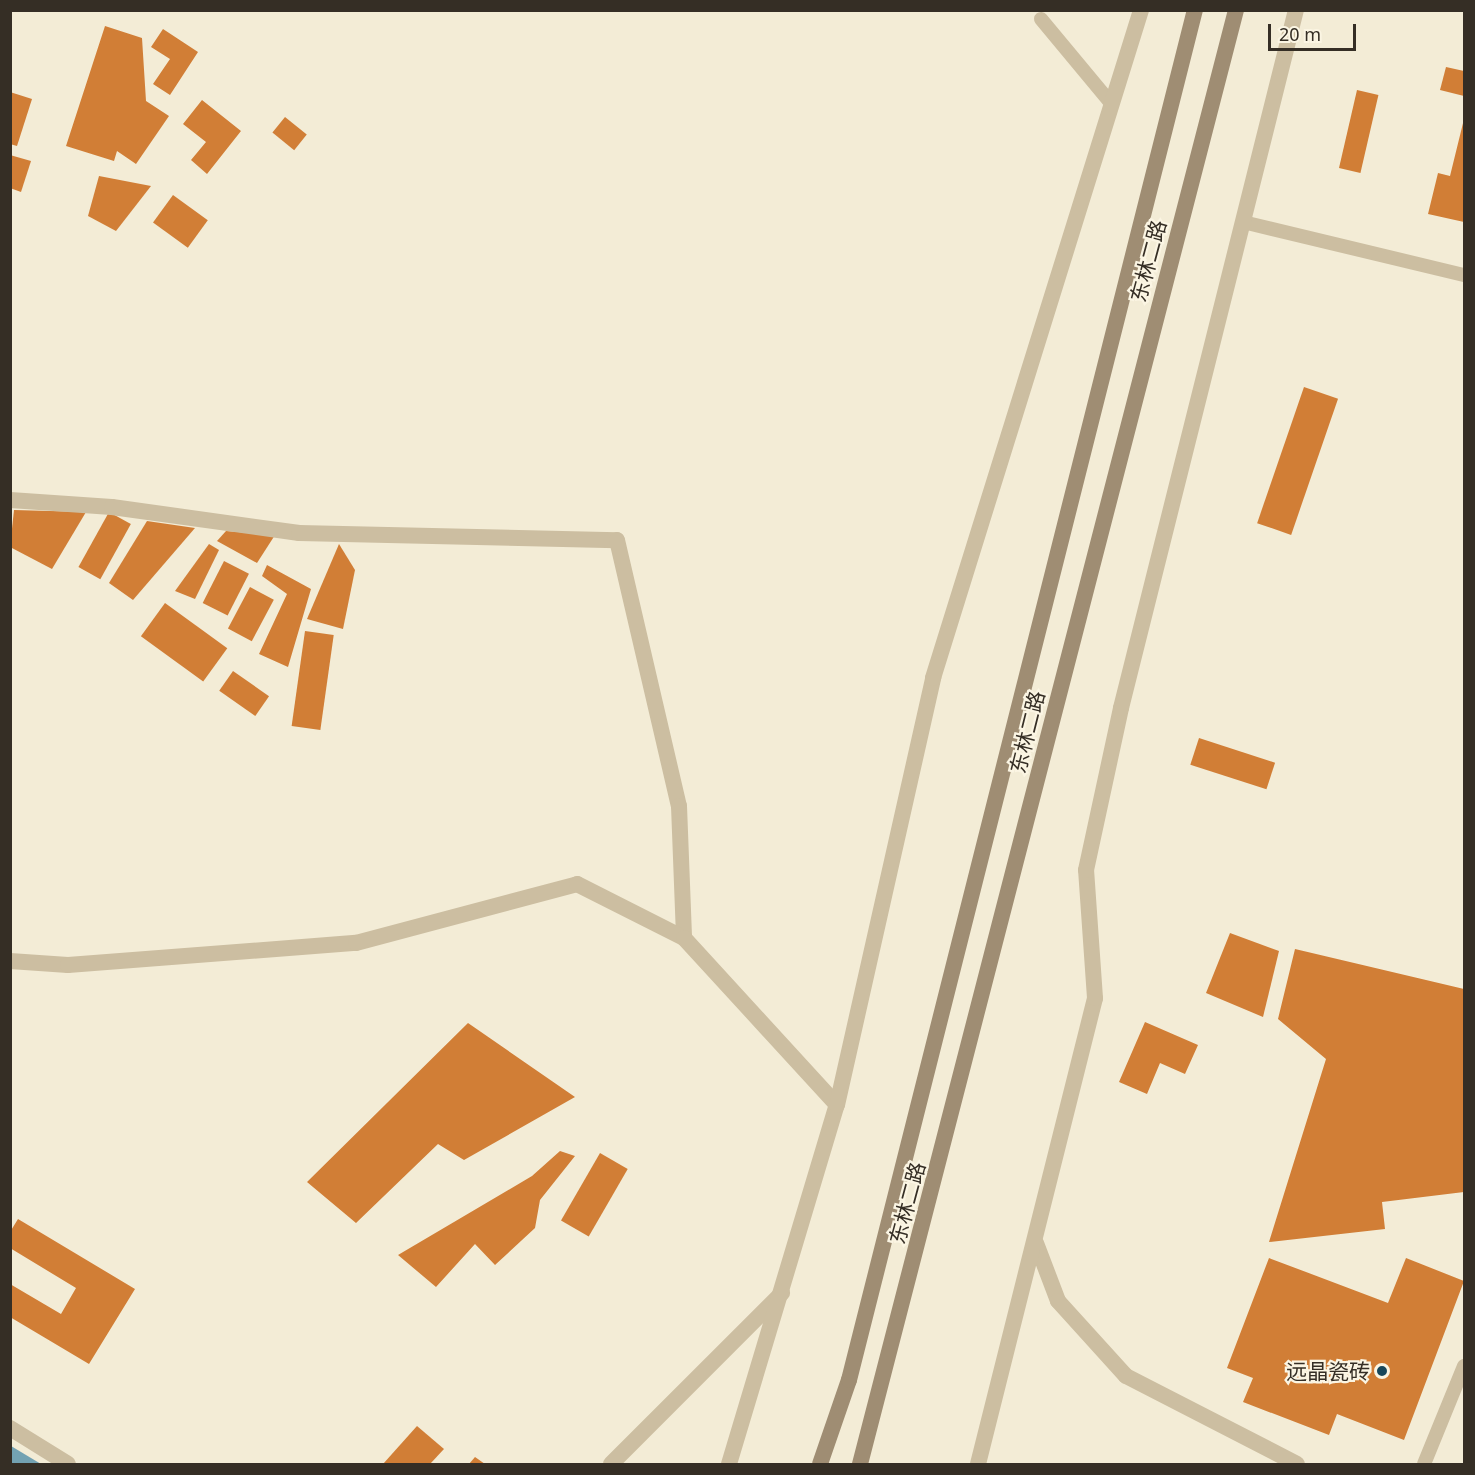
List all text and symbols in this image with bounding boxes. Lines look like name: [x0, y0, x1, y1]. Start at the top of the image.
scale bar: [1271, 12, 1360, 50]
text: 20 m: [1279, 22, 1321, 46]
street label: 东林二路: [1125, 217, 1171, 305]
street label: 东林二路: [1005, 688, 1049, 776]
street label: 东林二路: [884, 1159, 930, 1247]
place label: 远晶瓷砖: [1286, 1358, 1370, 1384]
marker: 远晶瓷砖: [1375, 1364, 1389, 1378]

